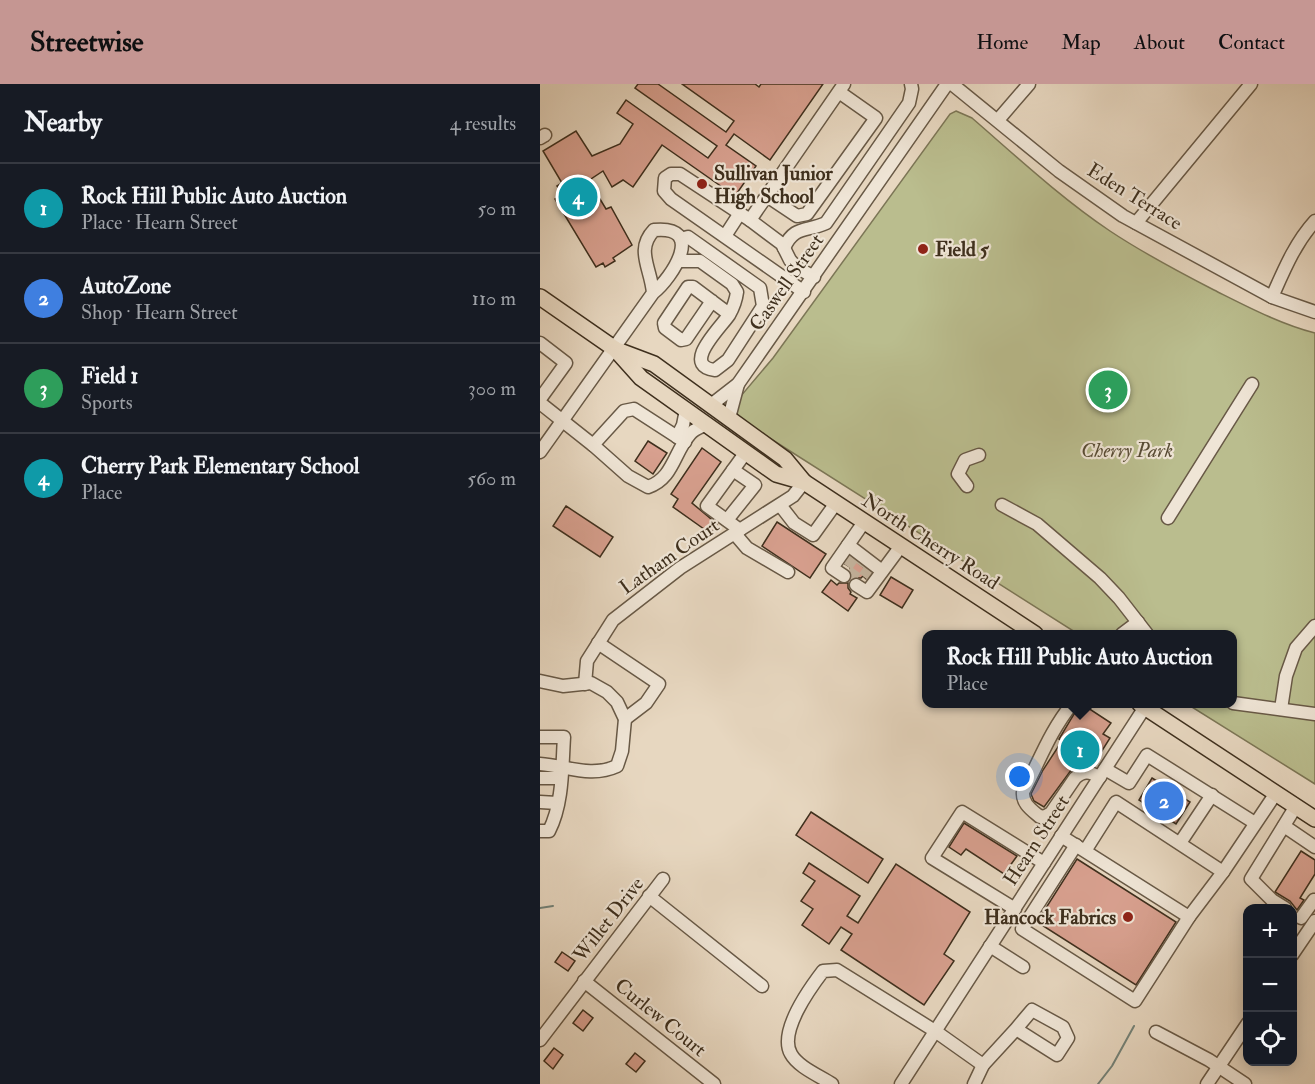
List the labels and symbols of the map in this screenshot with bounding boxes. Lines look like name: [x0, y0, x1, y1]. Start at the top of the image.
street label: Eden Terrace: [1083, 157, 1187, 235]
place label: Sullivan Junior High School: [714, 161, 833, 210]
pin: 4: [558, 174, 597, 220]
marker: Sullivan Junior High School: [695, 177, 709, 191]
street label: Caswell Street: [744, 228, 829, 336]
place label: Field 5: [935, 237, 990, 262]
marker: Field 5: [916, 242, 930, 256]
pin: 3: [1088, 368, 1128, 412]
park label: Cherry Park: [1081, 438, 1173, 463]
street label: North Cherry Road: [857, 488, 1004, 595]
street label: Latham Court: [615, 513, 724, 600]
pin: 1: [1060, 728, 1100, 772]
your location: [1005, 762, 1034, 791]
pin: 2: [1144, 778, 1184, 824]
street label: Hearn Street: [998, 790, 1075, 890]
street label: Willet Drive: [567, 872, 649, 967]
place label: Hancock Fabrics: [984, 905, 1116, 930]
marker: Hancock Fabrics: [1121, 910, 1135, 924]
street label: Curlew Court: [610, 973, 712, 1062]

